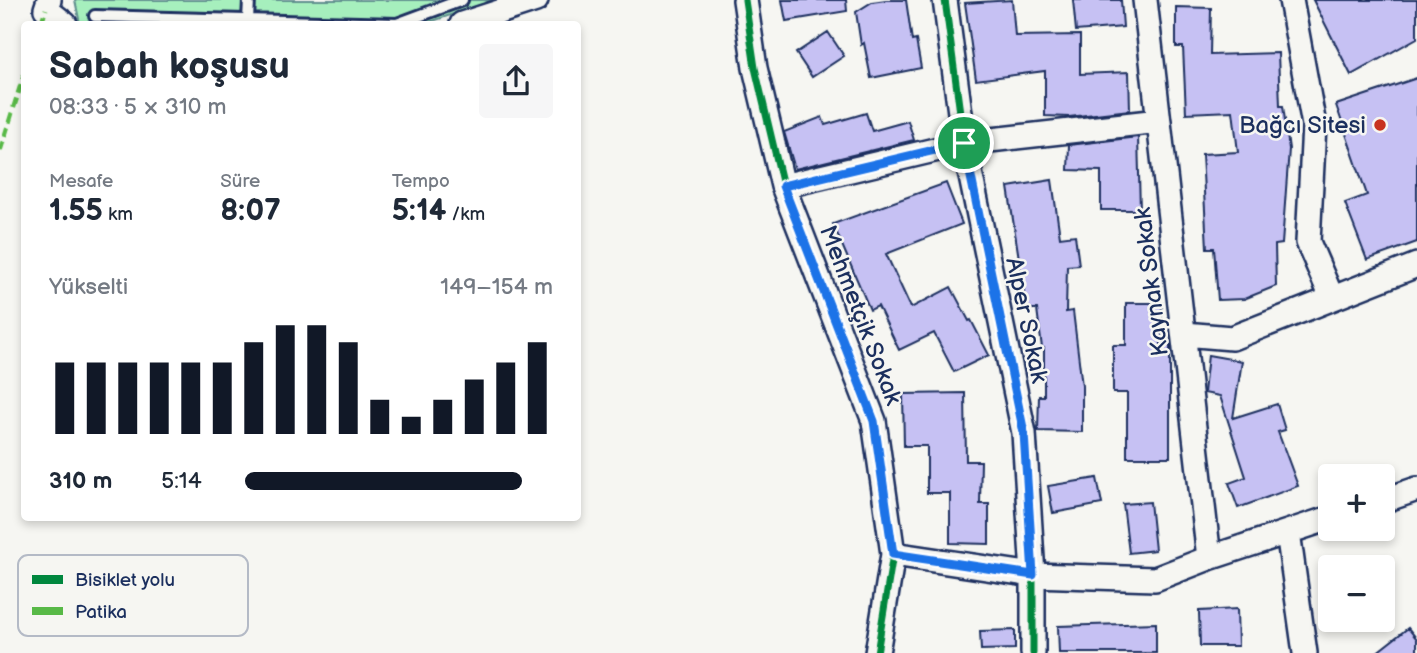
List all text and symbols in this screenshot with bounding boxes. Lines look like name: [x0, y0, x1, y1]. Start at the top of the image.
text: Sabah koşusu: [49, 44, 290, 89]
button: share: [479, 44, 553, 118]
text: 08:33 · 5 × 310 m: [49, 93, 227, 121]
place label: Bağcı Sitesi: [1239, 111, 1366, 140]
pin: [934, 113, 994, 173]
marker: Bağcı Sitesi: [1372, 117, 1388, 133]
icon: arrive: [945, 124, 983, 162]
text: Mesafe: [49, 170, 113, 193]
text: Süre: [220, 170, 260, 193]
text: Tempo: [392, 170, 450, 193]
text: 1.55: [49, 193, 103, 229]
text: 8:07: [220, 193, 281, 229]
text: 5:14: [392, 193, 446, 229]
text: km: [103, 203, 133, 226]
text: /km: [446, 203, 485, 226]
street label: Kaynak Sokak: [1128, 206, 1175, 358]
street label: Mehmetçik Sokak: [813, 221, 908, 409]
street label: Alper Sokak: [999, 255, 1054, 386]
text: Yükselti: [49, 273, 128, 301]
text: 149–154 m: [440, 273, 553, 301]
map controls: [1318, 464, 1395, 632]
button: +: [1318, 464, 1395, 541]
text: 310 m: [49, 467, 112, 495]
text: 5:14: [161, 467, 202, 495]
legend: [18, 555, 248, 636]
button: −: [1318, 555, 1395, 632]
text: Bisiklet yolu: [75, 569, 175, 592]
text: Patika: [75, 601, 127, 624]

